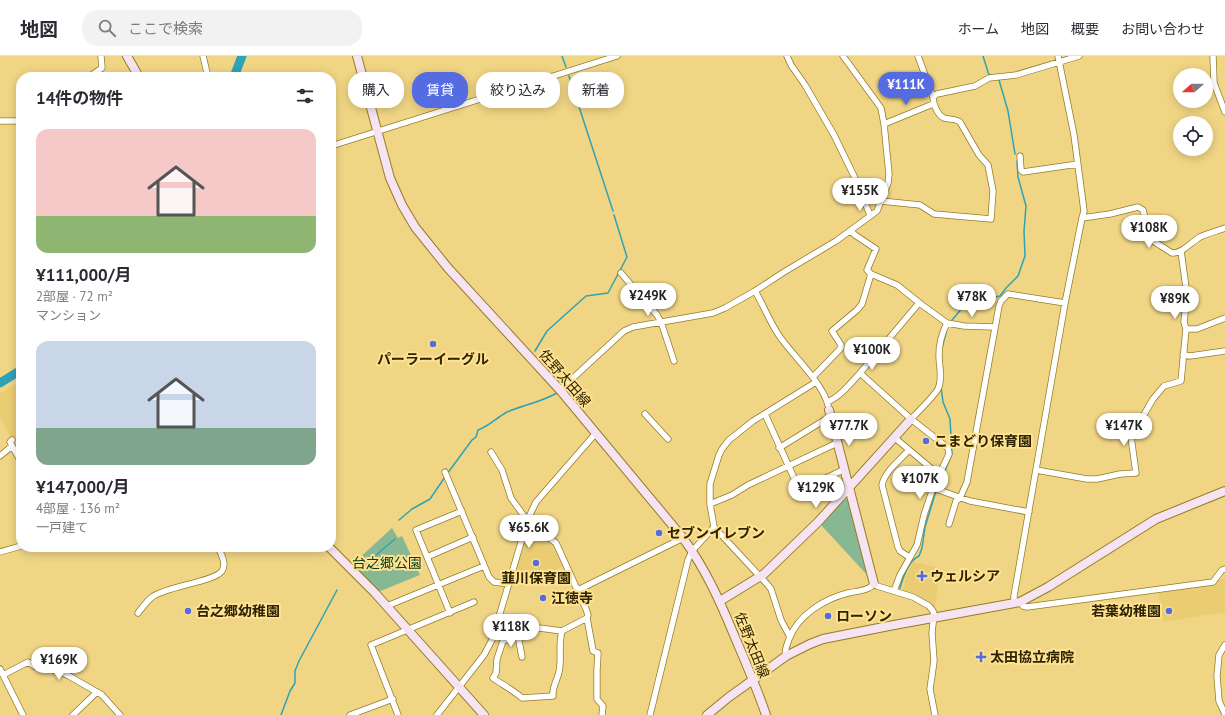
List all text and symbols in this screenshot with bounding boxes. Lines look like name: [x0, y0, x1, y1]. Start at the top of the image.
search box: [82, 10, 362, 46]
text: 地図: [20, 17, 58, 41]
icon: search: [96, 17, 118, 39]
text: ここで検索: [128, 19, 203, 38]
text: ホーム: [957, 20, 999, 38]
text: 地図: [1021, 20, 1049, 38]
text: 概要: [1071, 20, 1099, 38]
text: お問い合わせ: [1121, 20, 1205, 38]
north arrow: [1173, 68, 1213, 108]
map controls: [1173, 68, 1213, 156]
chip: 購入: [348, 72, 404, 108]
chip: 賃貸: [412, 72, 468, 108]
chip: 絞り込み: [476, 72, 560, 108]
chip: 新着: [568, 72, 624, 108]
pin: ¥111K: [878, 72, 934, 106]
text: ¥111K: [887, 76, 925, 93]
icon: filters: [294, 85, 316, 107]
text: 14件の物件: [36, 87, 123, 109]
button: locate: [1173, 116, 1213, 156]
icon: home: [140, 155, 212, 227]
pin: ¥155K: [832, 178, 888, 212]
text: ¥155K: [841, 182, 879, 199]
pin: ¥108K: [1121, 215, 1177, 249]
text: ¥108K: [1130, 219, 1168, 236]
text: ¥111,000/月: [36, 264, 132, 286]
pin: ¥249K: [620, 283, 676, 317]
pin: ¥78K: [948, 284, 996, 318]
pin: ¥89K: [1151, 286, 1199, 320]
text: ¥249K: [629, 287, 667, 304]
text: 2部屋 · 72 m²: [36, 288, 113, 305]
text: ¥78K: [957, 288, 987, 305]
text: ¥89K: [1160, 290, 1190, 307]
text: マンション: [36, 307, 101, 324]
pin: ¥100K: [844, 337, 900, 371]
marker: パーラーイーグル: [428, 339, 438, 349]
text: ¥100K: [853, 341, 891, 358]
street label: 佐野太田線: [535, 346, 595, 410]
place label: パーラーイーグル: [377, 350, 489, 368]
icon: home: [140, 367, 212, 439]
pin: ¥77.7K: [816, 413, 882, 447]
pin: ¥147K: [1096, 413, 1152, 447]
text: ¥77.7K: [829, 417, 869, 434]
text: ¥147K: [1105, 417, 1143, 434]
place label: こまどり保育園: [934, 432, 1032, 450]
marker: こまどり保育園: [921, 436, 931, 446]
pin: ¥107K: [892, 466, 948, 500]
text: ¥107K: [901, 470, 939, 487]
pin: ¥129K: [788, 475, 844, 509]
text: ¥147,000/月: [36, 476, 130, 498]
text: ¥129K: [797, 479, 835, 496]
text: 4部屋 · 136 m²: [36, 500, 120, 517]
pin: ¥65.6K: [496, 515, 562, 549]
text: 一戸建て: [36, 519, 88, 536]
text: ¥65.6K: [509, 519, 549, 536]
place label: セブンイレブン: [667, 524, 765, 542]
marker: セブンイレブン: [654, 528, 664, 538]
park label: 台之郷公園: [352, 554, 422, 572]
marker: 韮川保育園: [531, 558, 541, 568]
place label: ウェルシア: [930, 567, 1000, 585]
place label: 韮川保育園: [501, 569, 571, 587]
marker: ウェルシア: [917, 571, 927, 581]
place label: 江徳寺: [551, 589, 593, 607]
marker: 江徳寺: [538, 593, 548, 603]
place label: 台之郷幼稚園: [196, 602, 280, 620]
place label: 若葉幼稚園: [1091, 602, 1161, 620]
marker: 台之郷幼稚園: [183, 606, 193, 616]
marker: 若葉幼稚園: [1164, 606, 1174, 616]
place label: ローソン: [836, 607, 892, 625]
street label: 佐野太田線: [731, 609, 773, 681]
marker: ローソン: [823, 611, 833, 621]
pin: ¥118K: [483, 614, 539, 648]
text: ¥118K: [492, 618, 530, 635]
pin: ¥169K: [31, 647, 87, 681]
place label: 太田協立病院: [990, 648, 1074, 666]
text: ¥169K: [40, 651, 78, 668]
marker: 太田協立病院: [975, 651, 987, 663]

